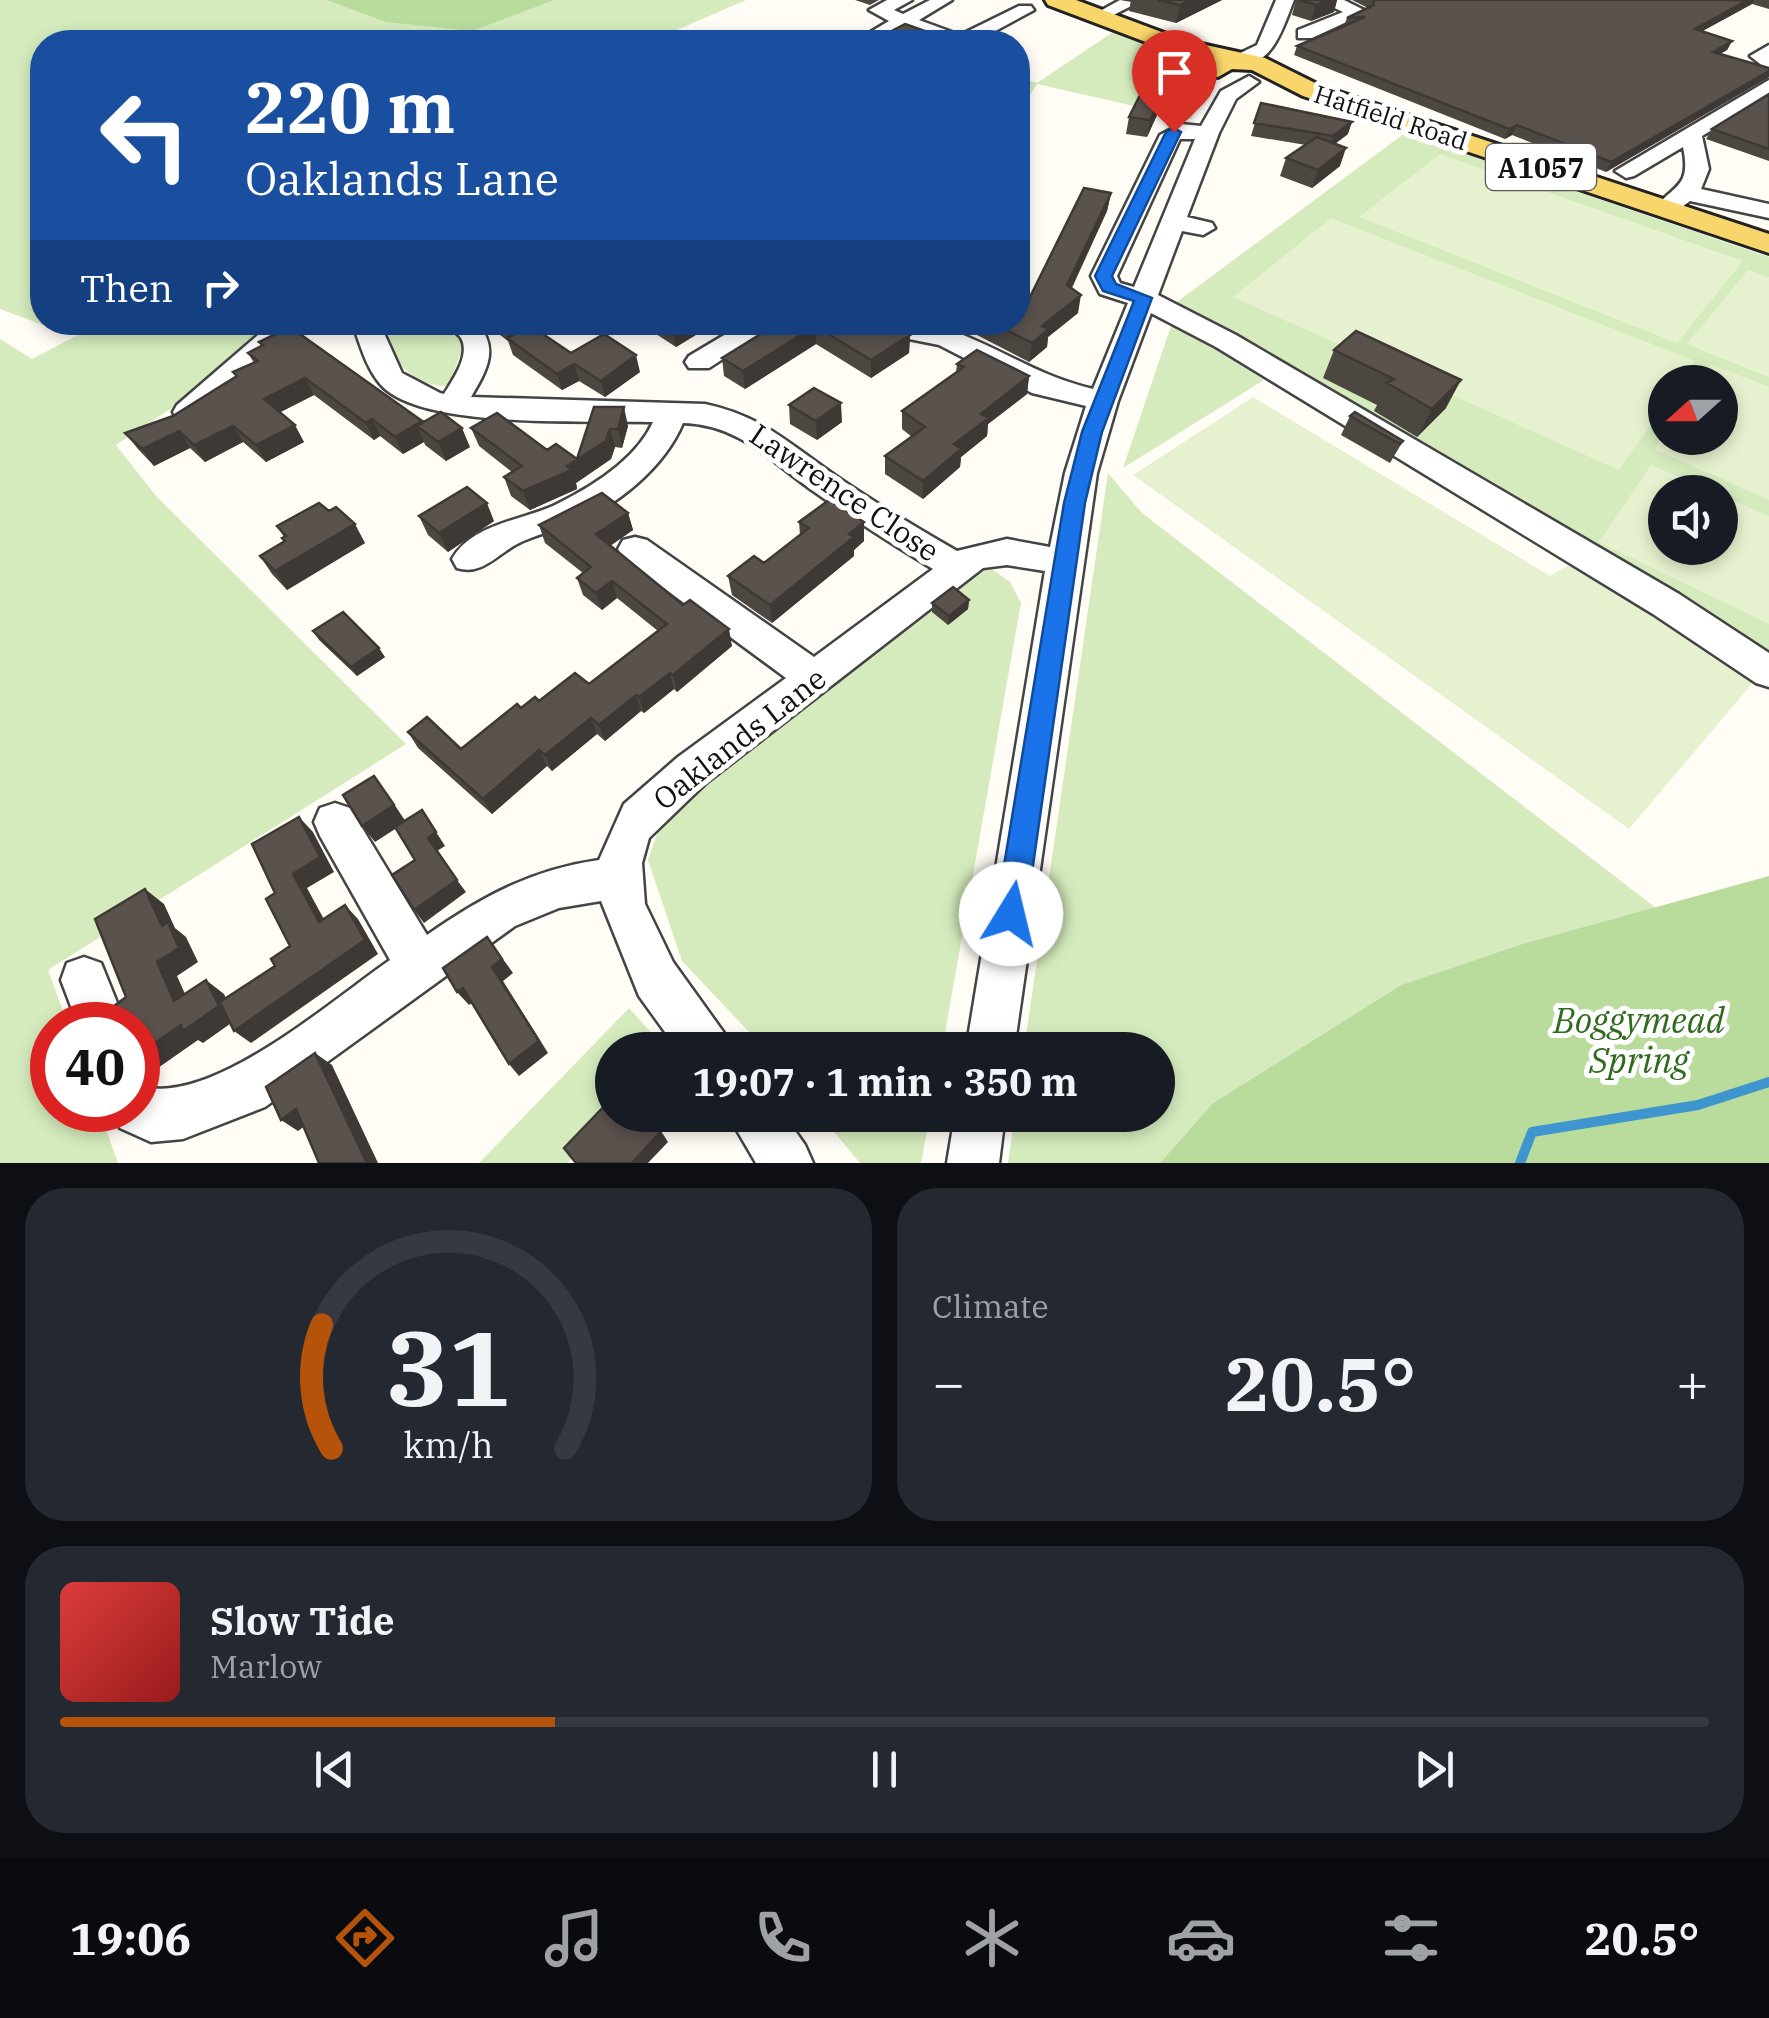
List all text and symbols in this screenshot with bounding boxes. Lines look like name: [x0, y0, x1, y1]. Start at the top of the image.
pin: [1132, 30, 1217, 133]
icon: arrive: [1147, 45, 1202, 100]
text: 220 m: [245, 61, 455, 152]
icon: left: [80, 70, 210, 200]
street label: Hatfield Road: [1310, 77, 1472, 157]
road number: A1057: [1486, 144, 1596, 190]
text: Oaklands Lane: [245, 149, 559, 207]
icon: right: [193, 260, 248, 315]
text: Then: [80, 263, 173, 312]
north arrow: [1648, 365, 1738, 455]
map controls: [1648, 365, 1738, 565]
street label: Lawrence Close: [743, 414, 947, 570]
button: sound: [1648, 475, 1738, 565]
street label: Oaklands Lane: [645, 658, 833, 818]
position arrow: [959, 862, 1063, 966]
park label: Boggymead Spring: [1552, 997, 1726, 1083]
speed limit sign: 40: [30, 1002, 160, 1132]
text: 19:07 · 1 min · 350 m: [692, 1057, 1078, 1106]
text: Climate: [932, 1285, 1049, 1327]
text: 31: [386, 1299, 511, 1435]
text: 20.5°: [1225, 1334, 1416, 1432]
text: −: [932, 1347, 965, 1418]
text: +: [1676, 1347, 1709, 1418]
text: km/h: [403, 1421, 494, 1468]
text: Slow Tide: [210, 1596, 395, 1645]
text: Marlow: [210, 1645, 322, 1687]
icon: previous: [307, 1742, 362, 1797]
icon: pause: [857, 1742, 912, 1797]
icon: next: [1407, 1742, 1462, 1797]
icon: directions: [330, 1903, 400, 1973]
icon: music: [539, 1903, 609, 1973]
icon: phone: [748, 1903, 818, 1973]
icon: climate: [957, 1903, 1027, 1973]
icon: car: [1166, 1903, 1236, 1973]
icon: filters: [1376, 1903, 1446, 1973]
text: 19:06: [70, 1909, 191, 1967]
text: 20.5°: [1585, 1909, 1699, 1967]

